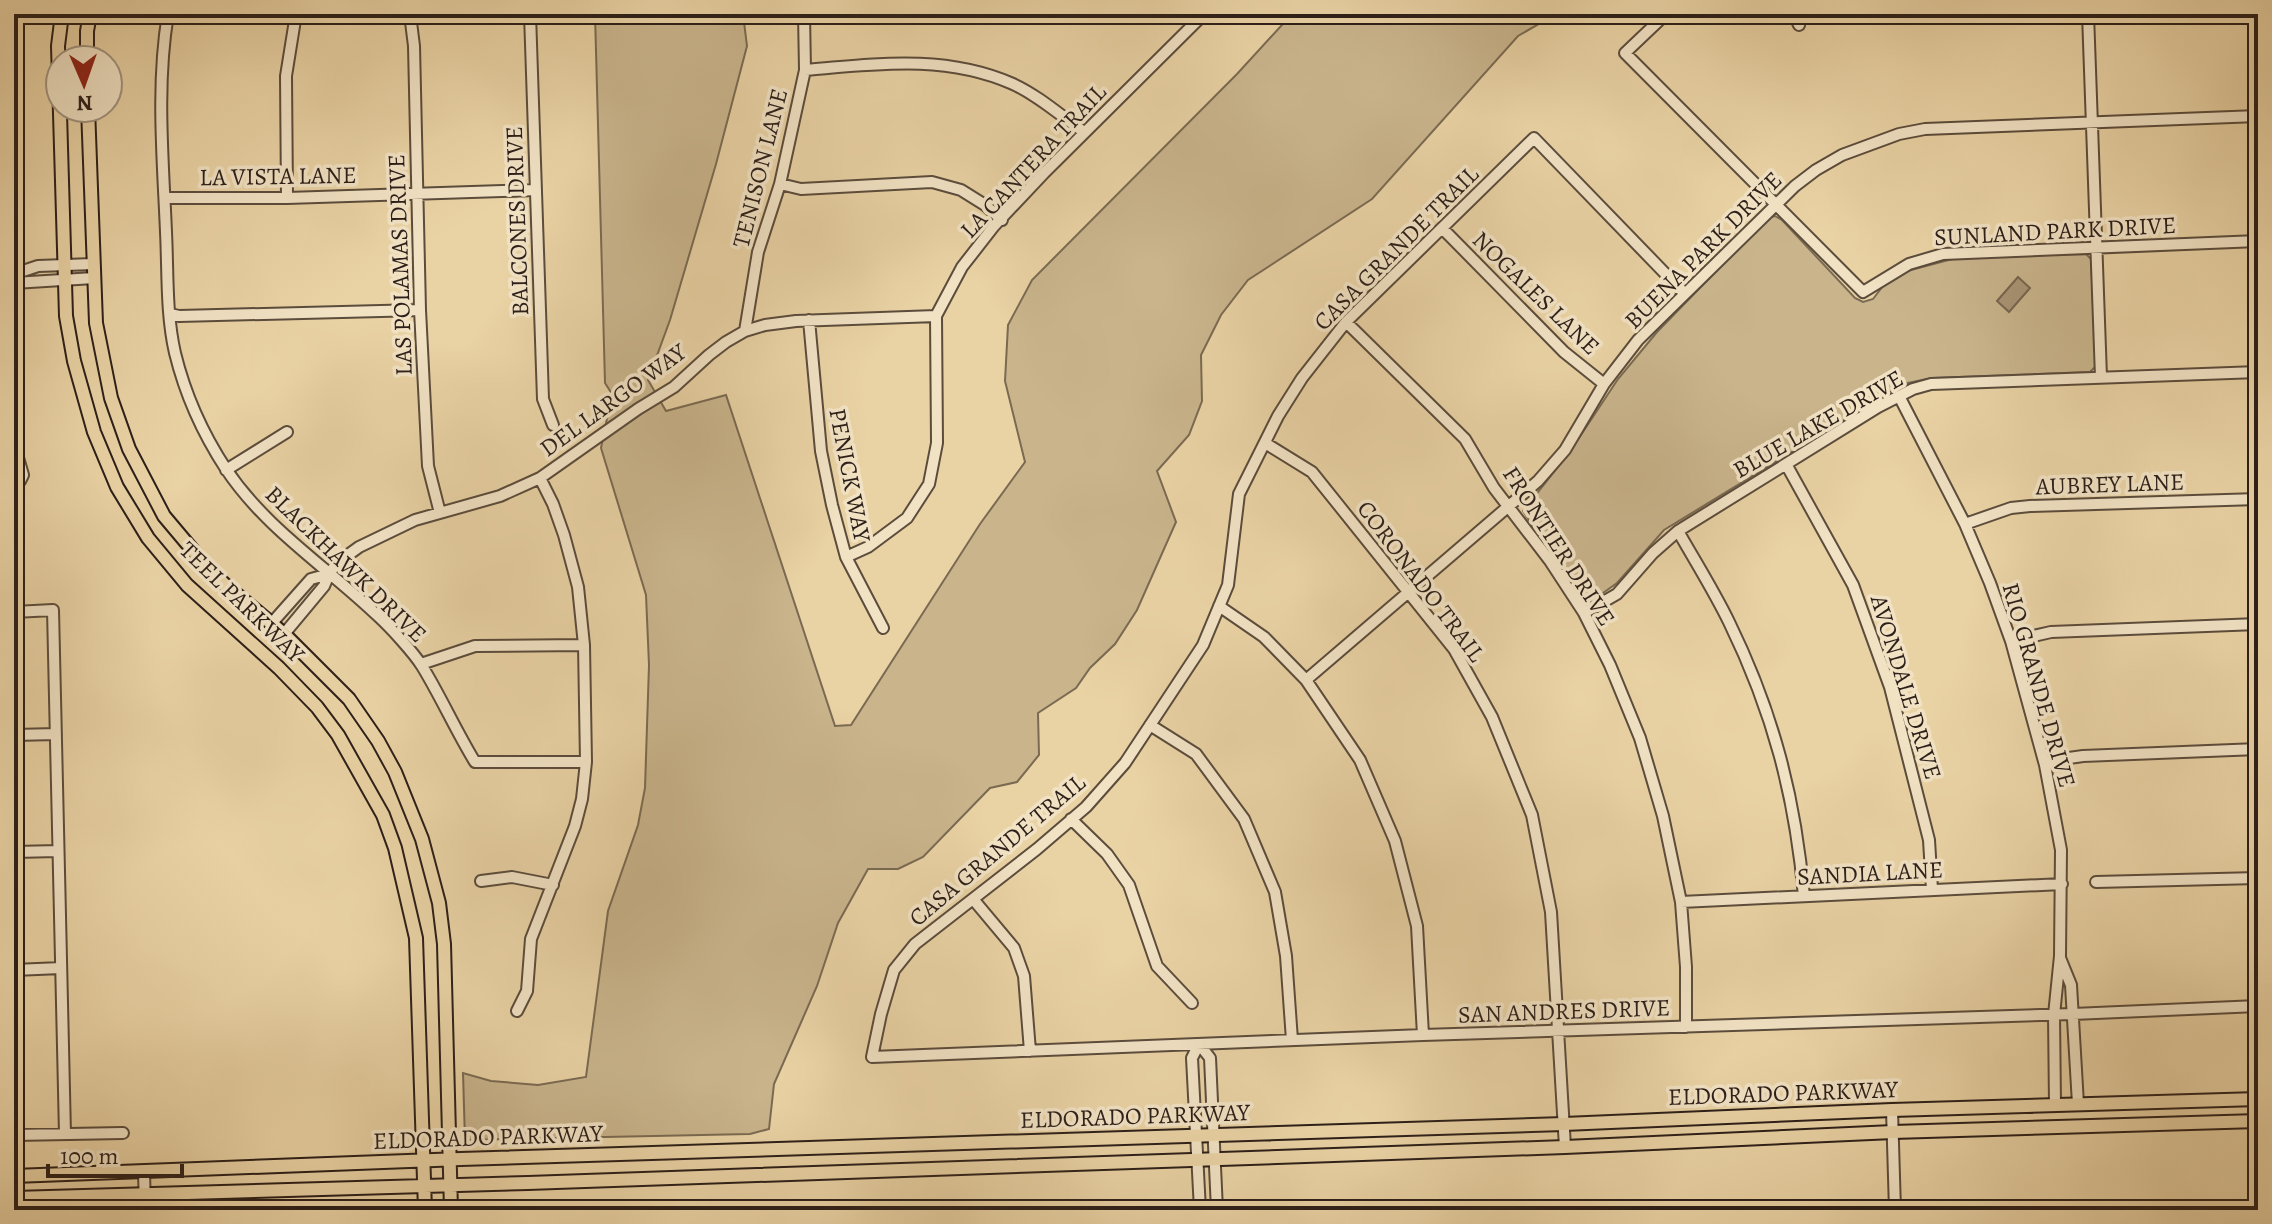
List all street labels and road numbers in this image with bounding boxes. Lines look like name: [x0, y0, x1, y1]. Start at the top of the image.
street label: LA CANTERA TRAIL: [953, 76, 1114, 245]
street label: TENISON LANE: [725, 85, 795, 251]
street label: BALCONES DRIVE: [498, 126, 536, 316]
street label: LAS POLAMAS DRIVE: [380, 154, 420, 376]
street label: CASA GRANDE TRAIL: [1307, 158, 1486, 337]
street label: LA VISTA LANE: [199, 159, 357, 193]
street label: BUENA PARK DRIVE: [1617, 164, 1789, 336]
street label: SUNLAND PARK DRIVE: [1933, 209, 2177, 253]
street label: NOGALES LANE: [1465, 224, 1607, 362]
street label: DEL LARGO WAY: [533, 335, 694, 464]
street label: BLUE LAKE DRIVE: [1727, 362, 1909, 486]
street label: PENICK WAY: [821, 405, 879, 546]
street label: FRONTIER DRIVE: [1495, 460, 1623, 632]
street label: AUBREY LANE: [2034, 465, 2185, 503]
street label: BLACKHAWK DRIVE: [258, 478, 434, 650]
street label: CORONADO TRAIL: [1350, 494, 1493, 669]
street label: TEEL PARKWAY: [173, 534, 312, 671]
street label: RIO GRANDE DRIVE: [1994, 579, 2084, 791]
street label: AVONDALE DRIVE: [1862, 590, 1949, 783]
street label: CASA GRANDE TRAIL: [902, 766, 1093, 933]
street label: SANDIA LANE: [1796, 853, 1944, 893]
street label: SAN ANDRES DRIVE: [1457, 991, 1671, 1031]
street label: ELDORADO PARKWAY: [1668, 1073, 1900, 1113]
street label: ELDORADO PARKWAY: [1020, 1096, 1252, 1136]
street label: ELDORADO PARKWAY: [373, 1117, 605, 1157]

